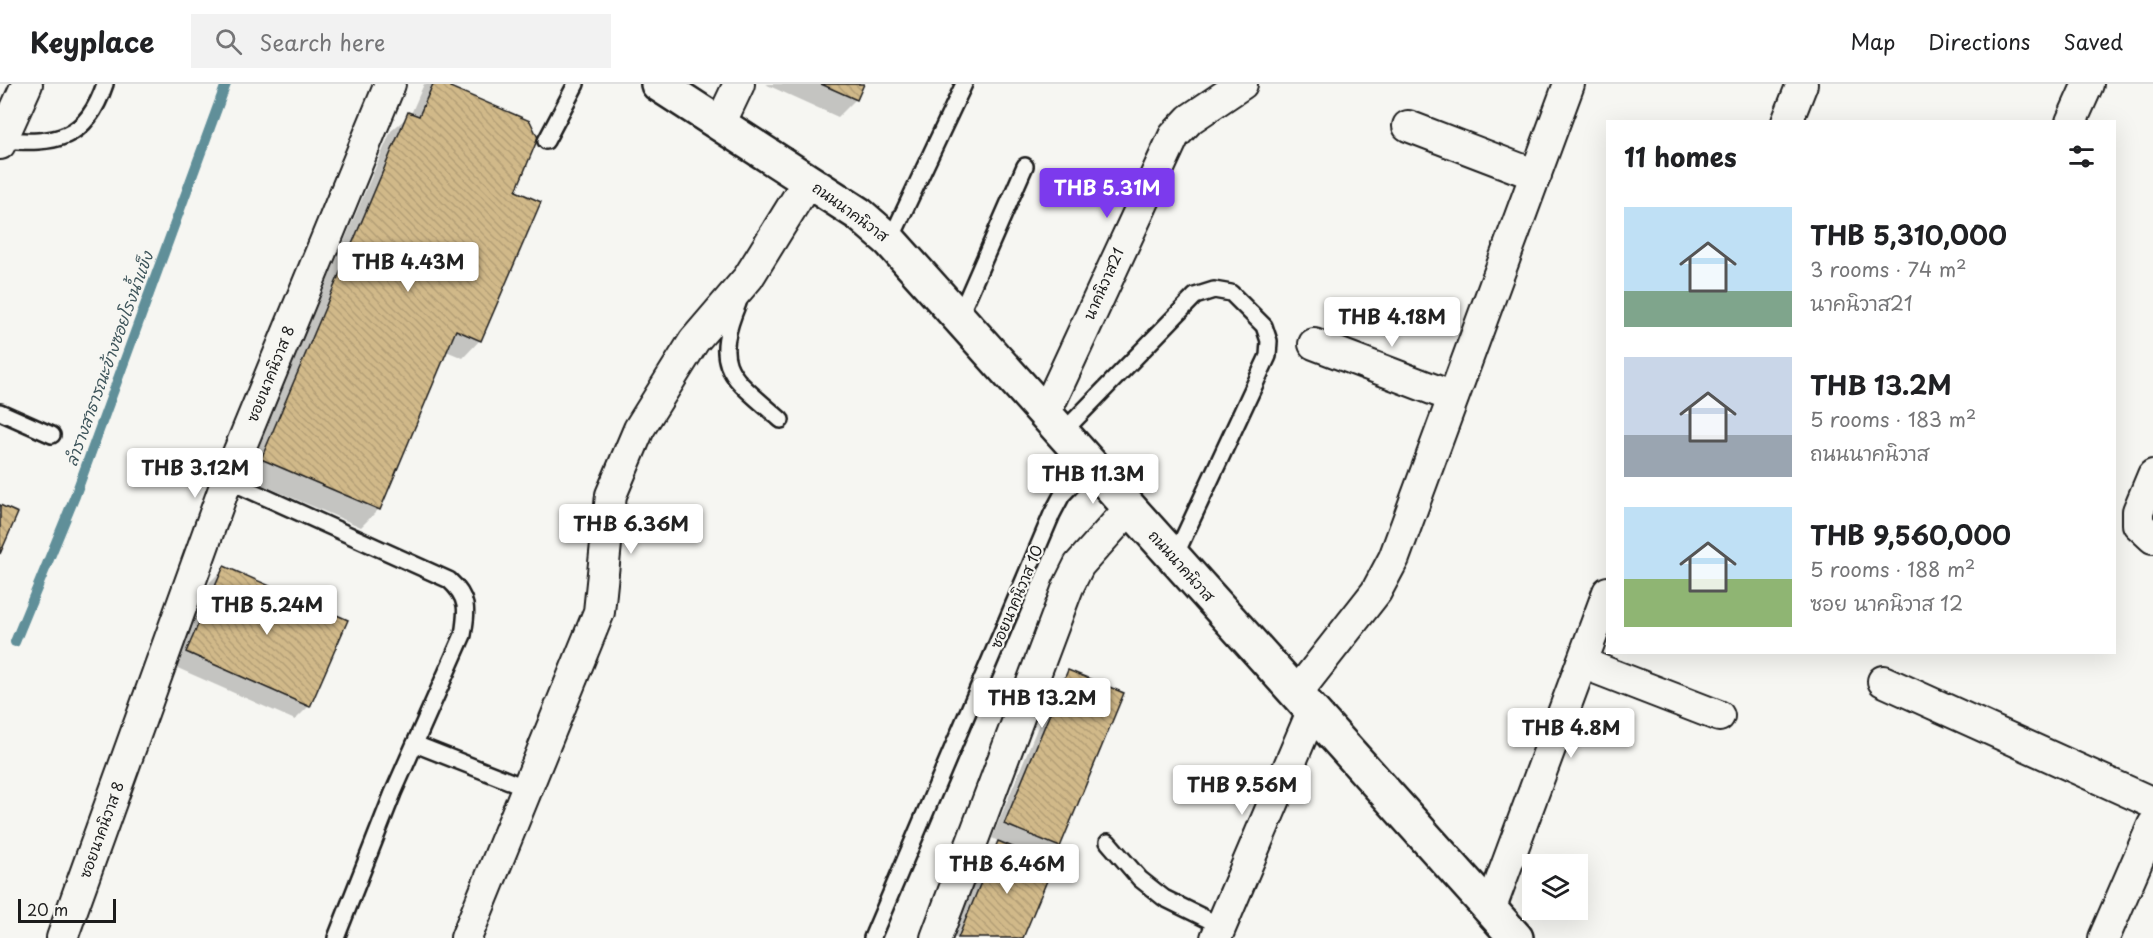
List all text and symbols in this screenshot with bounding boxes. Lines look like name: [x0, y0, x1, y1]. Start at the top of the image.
search box: [191, 14, 611, 68]
text: Keyplace: [30, 20, 155, 63]
icon: search: [212, 25, 245, 58]
text: Search here: [260, 25, 385, 58]
text: Map: [1850, 25, 1895, 57]
text: Directions: [1928, 25, 2030, 57]
text: Saved: [2063, 25, 2123, 57]
text: 11 homes: [1624, 137, 1737, 176]
icon: filters: [2065, 140, 2098, 173]
pin: THB 5.31M: [1038, 168, 1176, 219]
text: THB 5.31M: [1054, 172, 1160, 202]
street label: ถนนนาคนิวาส: [808, 175, 894, 247]
text: THB 5,310,000: [1810, 215, 2007, 254]
icon: home: [1672, 231, 1744, 303]
pin: THB 4.43M: [339, 242, 477, 293]
street label: นาคนิวาส21: [1076, 243, 1129, 323]
text: THB 4.43M: [352, 246, 464, 276]
water label: ลำรางสาธารณะข้างซอยโรงน้ำแข็ง: [57, 247, 159, 469]
text: 3 rooms · 74 m²: [1810, 254, 1967, 284]
text: นาคนิวาส21: [1810, 288, 1913, 318]
pin: THB 4.18M: [1323, 297, 1461, 348]
text: THB 4.18M: [1338, 301, 1446, 331]
street label: ซอยนาคนิวาส 8: [240, 322, 299, 425]
text: THB 13.2M: [1810, 365, 1952, 404]
icon: home: [1672, 381, 1744, 453]
text: 5 rooms · 183 m²: [1810, 404, 1976, 434]
text: ถนนนาคนิวาส: [1810, 438, 1929, 468]
pin: THB 3.12M: [126, 448, 264, 499]
text: THB 3.12M: [141, 452, 249, 482]
pin: THB 11.3M: [1024, 454, 1162, 505]
text: THB 11.3M: [1041, 458, 1145, 488]
pin: THB 6.36M: [562, 504, 700, 555]
text: THB 6.36M: [573, 508, 689, 538]
text: THB 9,560,000: [1810, 515, 2011, 554]
street label: ถนนนาคนิวาส: [1144, 524, 1221, 607]
icon: home: [1672, 531, 1744, 603]
street label: ซอยนาคนิวาส 10: [983, 541, 1048, 652]
text: 5 rooms · 188 m²: [1810, 554, 1975, 584]
pin: THB 5.24M: [198, 585, 336, 636]
text: ซอย นาคนิวาส 12: [1810, 588, 1963, 618]
text: THB 5.24M: [211, 589, 323, 619]
pin: THB 13.2M: [973, 678, 1111, 729]
text: THB 13.2M: [988, 682, 1096, 712]
pin: THB 4.8M: [1509, 708, 1633, 759]
text: THB 4.8M: [1522, 712, 1620, 742]
pin: THB 9.56M: [1173, 765, 1311, 816]
text: THB 9.56M: [1187, 769, 1297, 799]
street label: ซอยนาคนิวาส 8: [72, 778, 129, 881]
pin: THB 6.46M: [938, 844, 1076, 895]
text: THB 6.46M: [949, 848, 1065, 878]
map controls: [1522, 854, 1588, 920]
button: layers: [1522, 854, 1588, 920]
scale bar: [18, 896, 116, 924]
text: 20 m: [27, 897, 68, 921]

